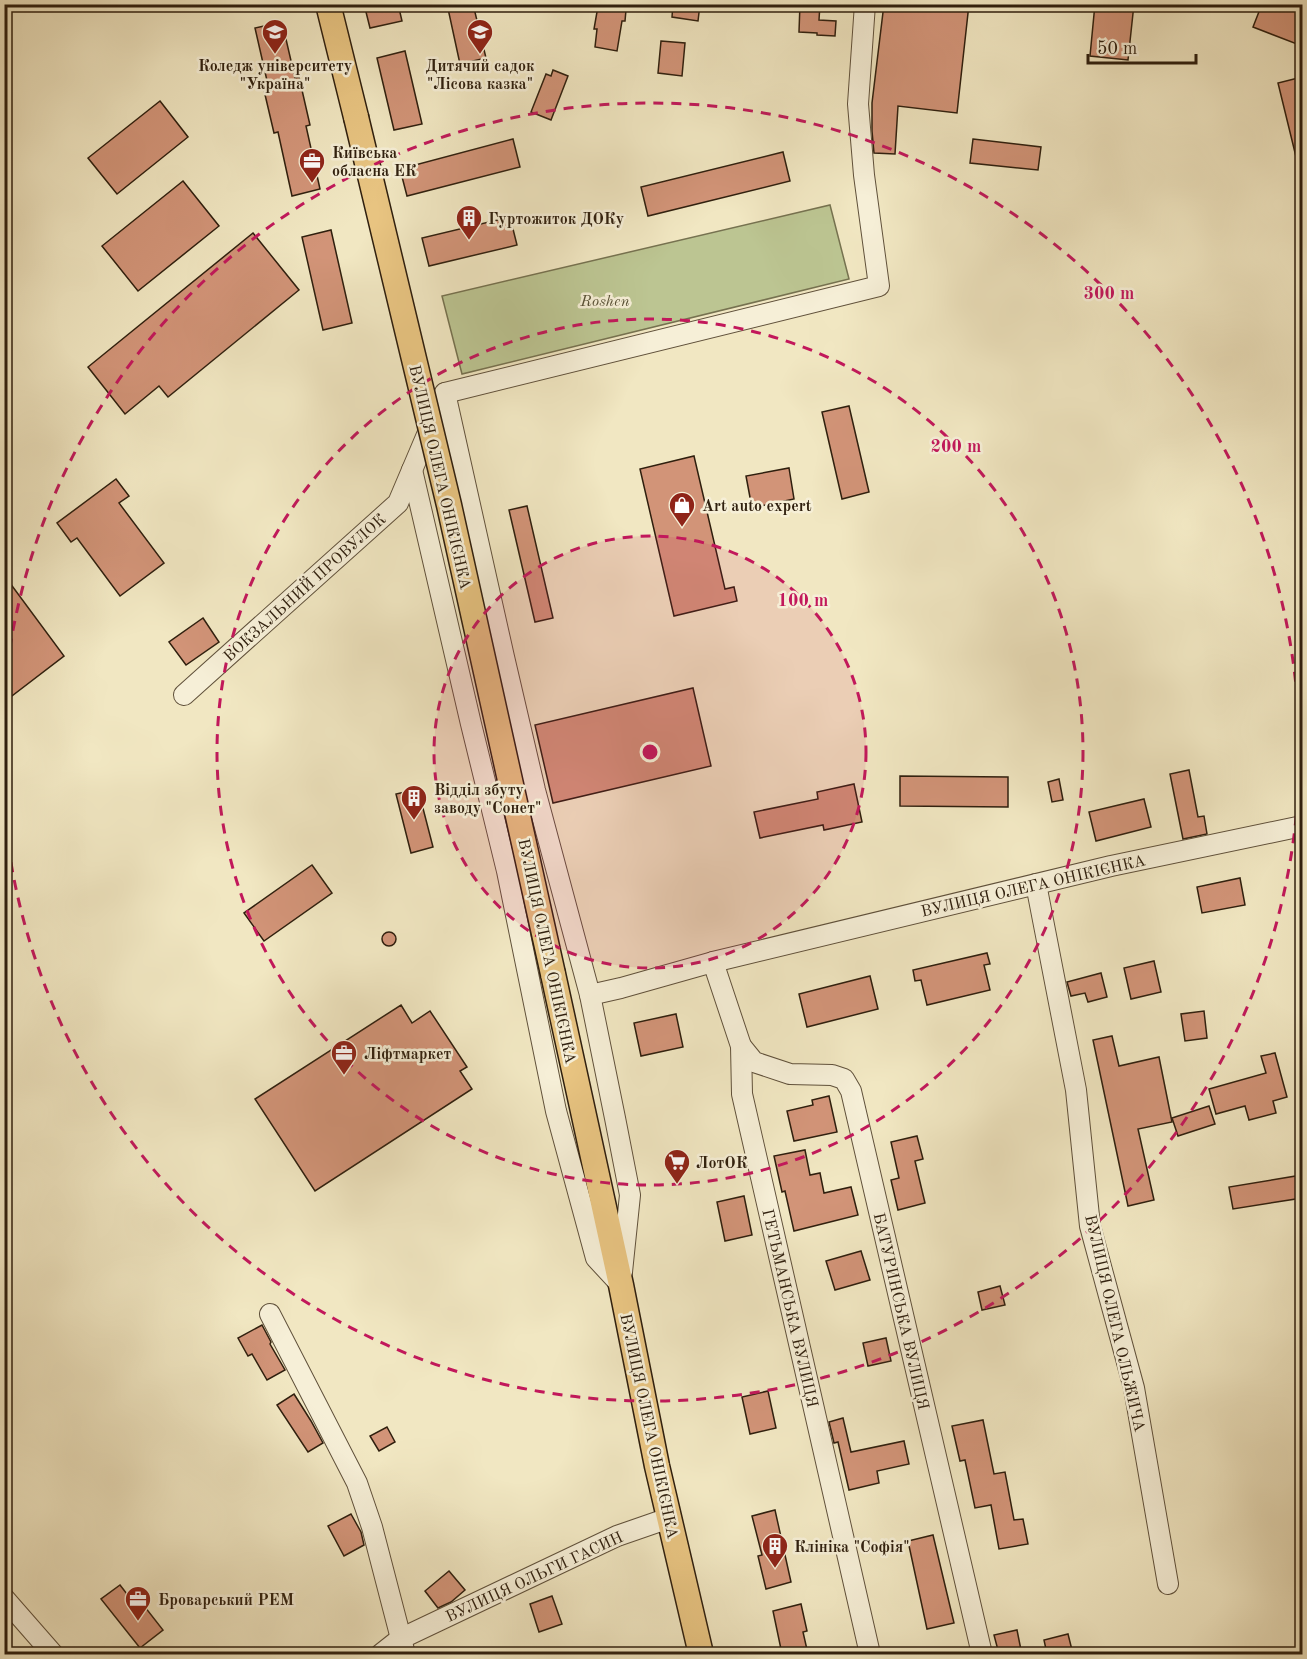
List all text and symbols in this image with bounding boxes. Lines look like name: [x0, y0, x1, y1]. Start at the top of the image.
school or university icon: Коледж університету "Україна": [260, 17, 290, 55]
school or university icon: Дитячий садок "Лісова казка": [465, 17, 495, 55]
scale bar: [1088, 27, 1196, 65]
text: 50 m: [1097, 40, 1137, 58]
place label: Коледж університету "Україна": [198, 59, 352, 93]
place label: Дитячий садок "Лісова казка": [426, 59, 535, 93]
office icon: Київська обласна ЕК: [297, 146, 327, 184]
place label: Київська обласна ЕК: [332, 146, 417, 180]
building icon: Гуртожиток ДОКу: [454, 203, 484, 241]
place label: Гуртожиток ДОКу: [488, 212, 624, 228]
text: 300 m: [1084, 285, 1134, 303]
park label: Roshen: [579, 294, 630, 310]
street label: ВУЛИЦЯ ОЛЕГА ОНІКІЄНКА: [405, 364, 473, 591]
text: 200 m: [931, 438, 981, 456]
shop icon: Art auto expert: [667, 490, 697, 528]
place label: Art auto expert: [702, 499, 812, 515]
street label: ВОКЗАЛЬНИЙ ПРОВУЛОК: [218, 508, 390, 665]
text: 100 m: [778, 592, 828, 610]
centre of rings: [640, 742, 660, 762]
building icon: Відділ збуту заводу "Сонет": [399, 783, 429, 821]
place label: Відділ збуту заводу "Сонет": [434, 783, 541, 817]
street label: ВУЛИЦЯ ОЛЕГА ОНІКІЄНКА: [514, 837, 578, 1066]
street label: ВУЛИЦЯ ОЛЕГА ОНІКІЄНКА: [920, 853, 1147, 921]
office icon: Ліфтмаркет: [329, 1038, 359, 1076]
place label: Ліфтмаркет: [364, 1047, 451, 1063]
supermarket icon: ЛотОК: [662, 1147, 692, 1185]
place label: ЛотОК: [696, 1156, 748, 1172]
street label: ГЕТЬМАНСЬКА ВУЛИЦЯ: [758, 1208, 820, 1409]
street label: БАТУРИНСЬКА ВУЛИЦЯ: [870, 1211, 931, 1412]
street label: ВУЛИЦЯ ОЛЕГА ОЛЬЖИЧА: [1081, 1213, 1147, 1434]
street label: ВУЛИЦЯ ОЛЕГА ОНІКІЄНКА: [616, 1312, 680, 1541]
street label: ВУЛИЦЯ ОЛЬГИ ГАСИН: [444, 1530, 626, 1626]
building icon: Клініка "Софія": [760, 1531, 790, 1569]
place label: Клініка "Софія": [794, 1540, 910, 1556]
office icon: Броварський РЕМ: [123, 1584, 153, 1622]
place label: Броварський РЕМ: [158, 1593, 294, 1609]

